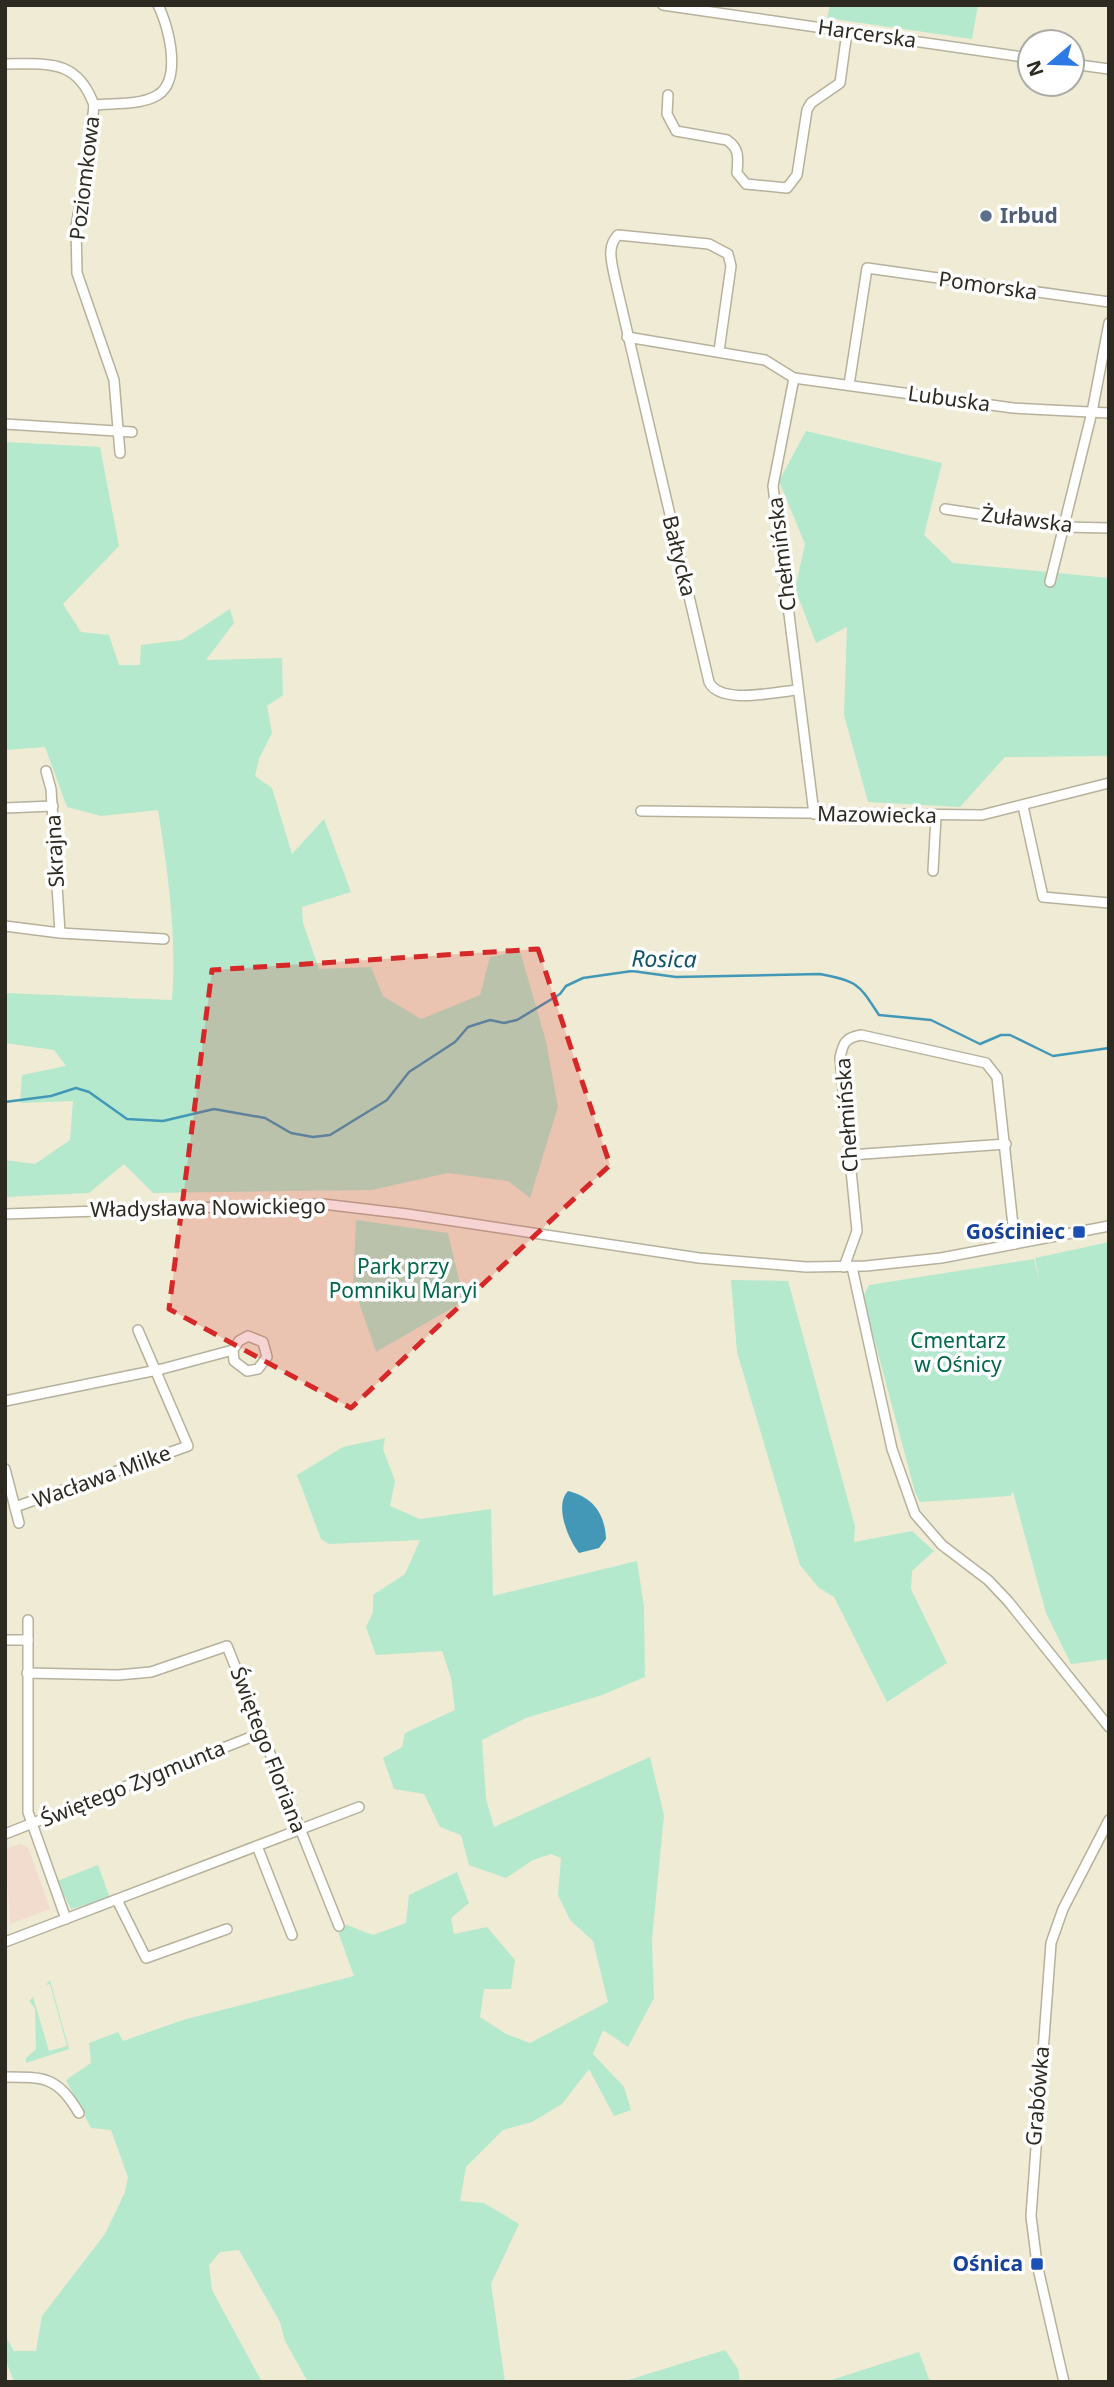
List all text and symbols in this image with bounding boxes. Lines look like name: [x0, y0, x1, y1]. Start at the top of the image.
street label: Harcerska: [816, 12, 918, 54]
north arrow: [1016, 28, 1086, 98]
text: N: [1020, 57, 1050, 80]
street label: Poziomkowa: [63, 114, 105, 241]
place label: Irbud: [1000, 201, 1058, 229]
marker: Irbud: [978, 208, 994, 224]
street label: Pomorska: [937, 264, 1039, 306]
street label: Lubuska: [906, 378, 992, 418]
street label: Chełmińska: [760, 496, 802, 613]
street label: Żuławska: [980, 500, 1074, 538]
street label: Bałtycka: [656, 512, 703, 599]
street label: Mazowiecka: [817, 799, 937, 829]
street label: Skrajna: [38, 814, 70, 888]
water label: Rosica: [631, 941, 697, 975]
street label: Chełmińska: [828, 1057, 864, 1173]
street label: Władysława Nowickiego: [90, 1191, 326, 1223]
place label: Gościniec: [966, 1217, 1065, 1245]
marker: Gościniec: [1071, 1224, 1087, 1240]
park label: Park przy Pomniku Maryi: [329, 1252, 477, 1304]
park label: Cmentarz w Ośnicy: [910, 1326, 1006, 1378]
street label: Wacława Milke: [29, 1438, 175, 1514]
street label: Świętego Floriana: [224, 1663, 313, 1837]
street label: Świętego Zygmunta: [36, 1733, 229, 1833]
street label: Grabówka: [1019, 2045, 1055, 2147]
place label: Ośnica: [953, 2249, 1023, 2277]
marker: Ośnica: [1029, 2256, 1045, 2272]

